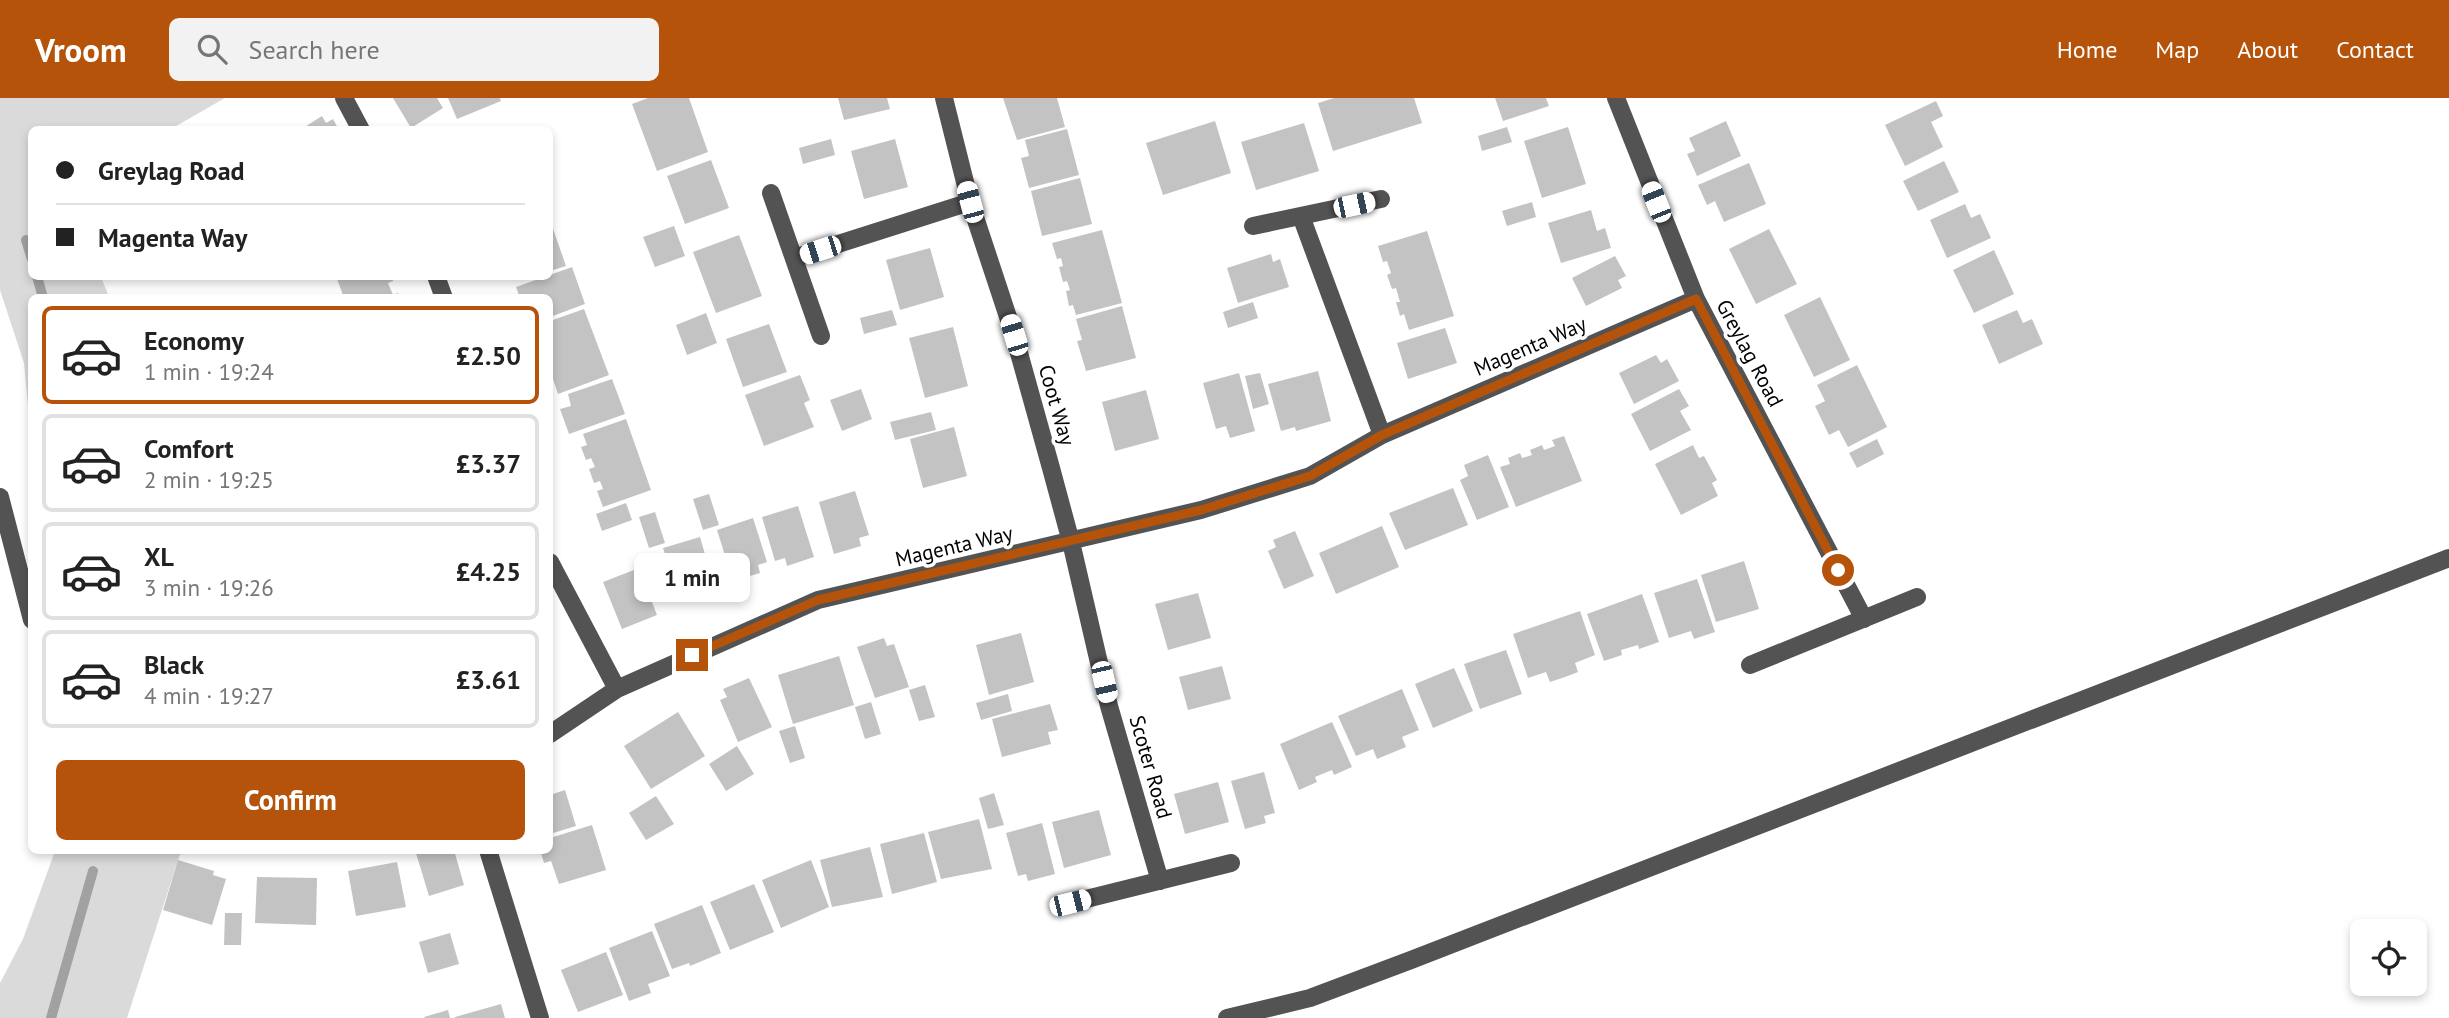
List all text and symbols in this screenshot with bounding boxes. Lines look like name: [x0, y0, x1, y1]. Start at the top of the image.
search box: [169, 18, 659, 81]
text: Vroom: [35, 28, 127, 71]
icon: search: [193, 30, 231, 68]
text: Search here: [249, 33, 380, 66]
text: Home: [2057, 34, 2117, 65]
text: Map: [2155, 34, 2199, 65]
text: About: [2237, 34, 2298, 65]
text: Contact: [2336, 34, 2414, 65]
text: Greylag Road: [98, 154, 245, 187]
car: [955, 179, 986, 225]
car: [1639, 179, 1674, 225]
car: [1332, 190, 1377, 220]
text: Magenta Way: [98, 221, 247, 254]
car: [797, 234, 844, 266]
street label: Greylag Road: [1710, 295, 1790, 411]
street label: Magenta Way: [1470, 310, 1591, 382]
car: [998, 312, 1031, 358]
icon: car: [60, 324, 123, 387]
text: Economy: [144, 324, 244, 357]
text: £2.50: [456, 339, 521, 372]
text: 1 min · 19:24: [144, 357, 274, 386]
street label: Coot Way: [1033, 361, 1081, 449]
icon: car: [60, 432, 123, 495]
text: Comfort: [144, 432, 234, 465]
text: £3.37: [456, 447, 521, 480]
text: 2 min · 19:25: [144, 465, 274, 494]
street label: Magenta Way: [893, 519, 1016, 573]
icon: car: [60, 540, 123, 603]
text: XL: [144, 540, 174, 573]
callout: 1 min: [634, 554, 750, 602]
route start: [1822, 554, 1854, 586]
text: £4.25: [456, 555, 521, 588]
text: 1 min: [664, 563, 720, 592]
text: 3 min · 19:26: [144, 573, 274, 602]
route end: [676, 639, 708, 671]
icon: car: [60, 648, 123, 711]
text: Black: [144, 648, 204, 681]
car: [1090, 659, 1119, 705]
text: £3.61: [456, 663, 521, 696]
text: 4 min · 19:27: [144, 681, 274, 710]
street label: Scoter Road: [1123, 712, 1179, 822]
button: Confirm: [56, 760, 525, 840]
car: [1048, 888, 1093, 918]
map controls: [2350, 919, 2427, 996]
button: locate: [2350, 919, 2427, 996]

